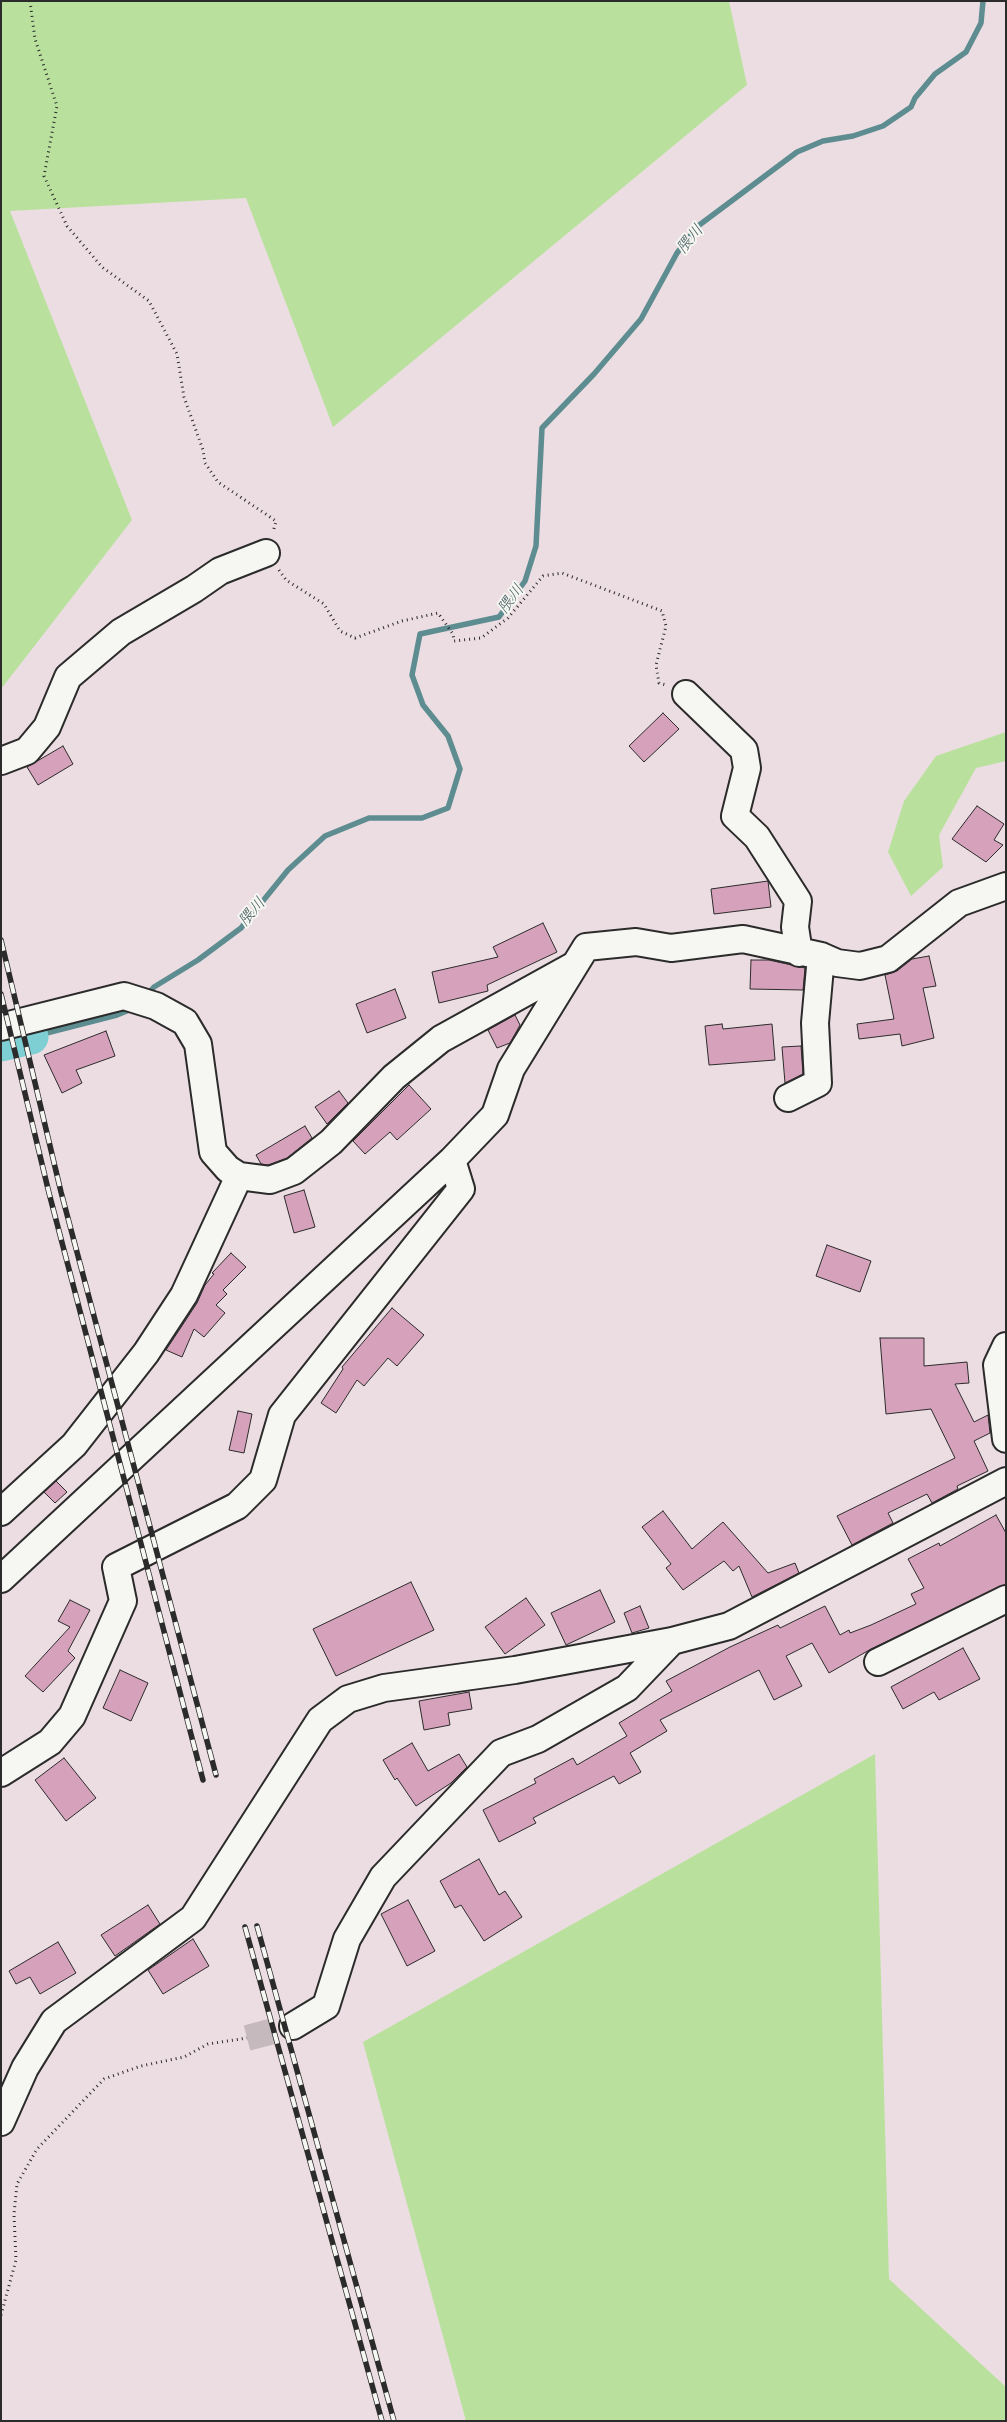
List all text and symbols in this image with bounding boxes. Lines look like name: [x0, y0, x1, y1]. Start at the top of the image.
water label: 隈川: [672, 221, 708, 257]
water label: 隈川: [494, 580, 528, 618]
water label: 隈川: [234, 894, 270, 930]

